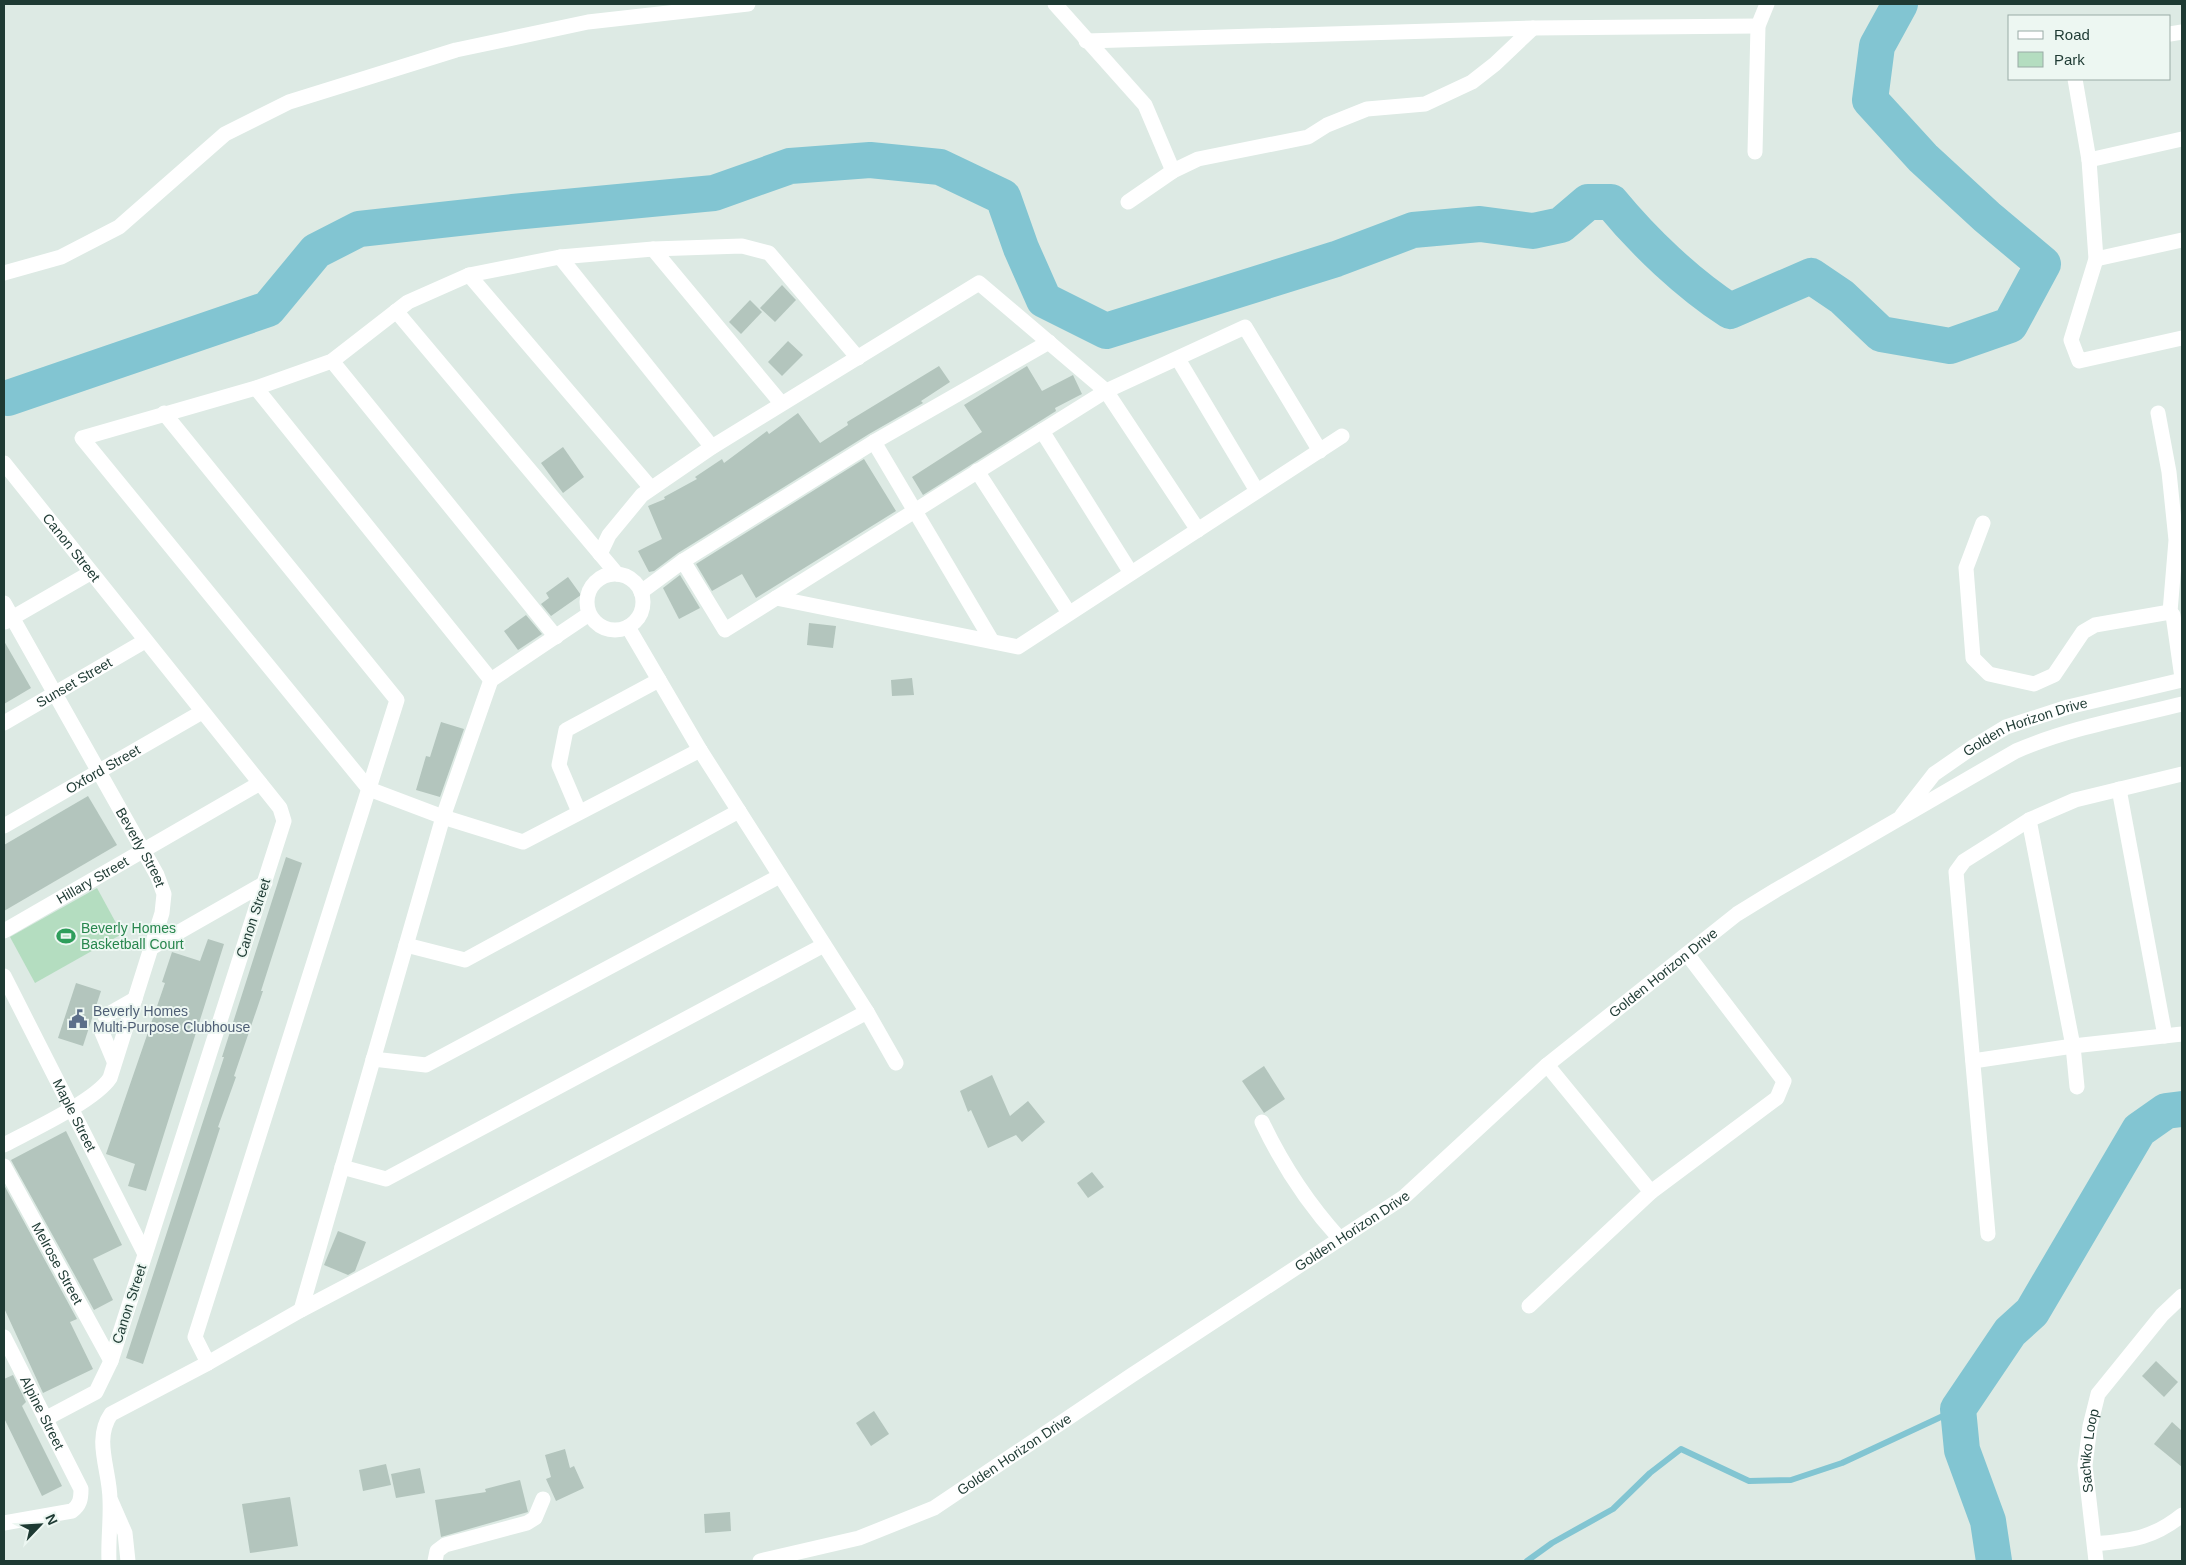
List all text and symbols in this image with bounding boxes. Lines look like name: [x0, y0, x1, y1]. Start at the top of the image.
legend: [2008, 15, 2171, 80]
text: Road: [2054, 26, 2090, 43]
text: Park: [2054, 51, 2085, 68]
street label: Canon Street: [39, 510, 104, 585]
street label: Sunset Street: [33, 654, 115, 711]
street label: Golden Horizon Drive: [1960, 695, 2089, 760]
street label: Oxford Street: [63, 741, 143, 797]
street label: Beverly Street: [113, 805, 169, 889]
street label: Hillary Street: [54, 853, 131, 907]
street label: Canon Street: [233, 876, 273, 960]
place label: Beverly Homes Basketball Court: [81, 920, 184, 952]
sports icon: Beverly Homes Basketball Court: [55, 925, 77, 947]
street label: Golden Horizon Drive: [1606, 925, 1721, 1021]
place label: Beverly Homes Multi-Purpose Clubhouse: [93, 1003, 250, 1035]
public building icon: Beverly Homes Multi-Purpose Clubhouse: [67, 1008, 89, 1030]
street label: Maple Street: [49, 1076, 100, 1154]
street label: Golden Horizon Drive: [1292, 1188, 1413, 1274]
street label: Melrose Street: [28, 1220, 86, 1307]
street label: Canon Street: [109, 1262, 149, 1346]
street label: Alpine Street: [17, 1373, 68, 1452]
street label: Sachiko Loop: [2077, 1407, 2102, 1494]
street label: Golden Horizon Drive: [954, 1410, 1074, 1498]
north arrow: [15, 1500, 65, 1550]
text: N: [42, 1512, 61, 1527]

